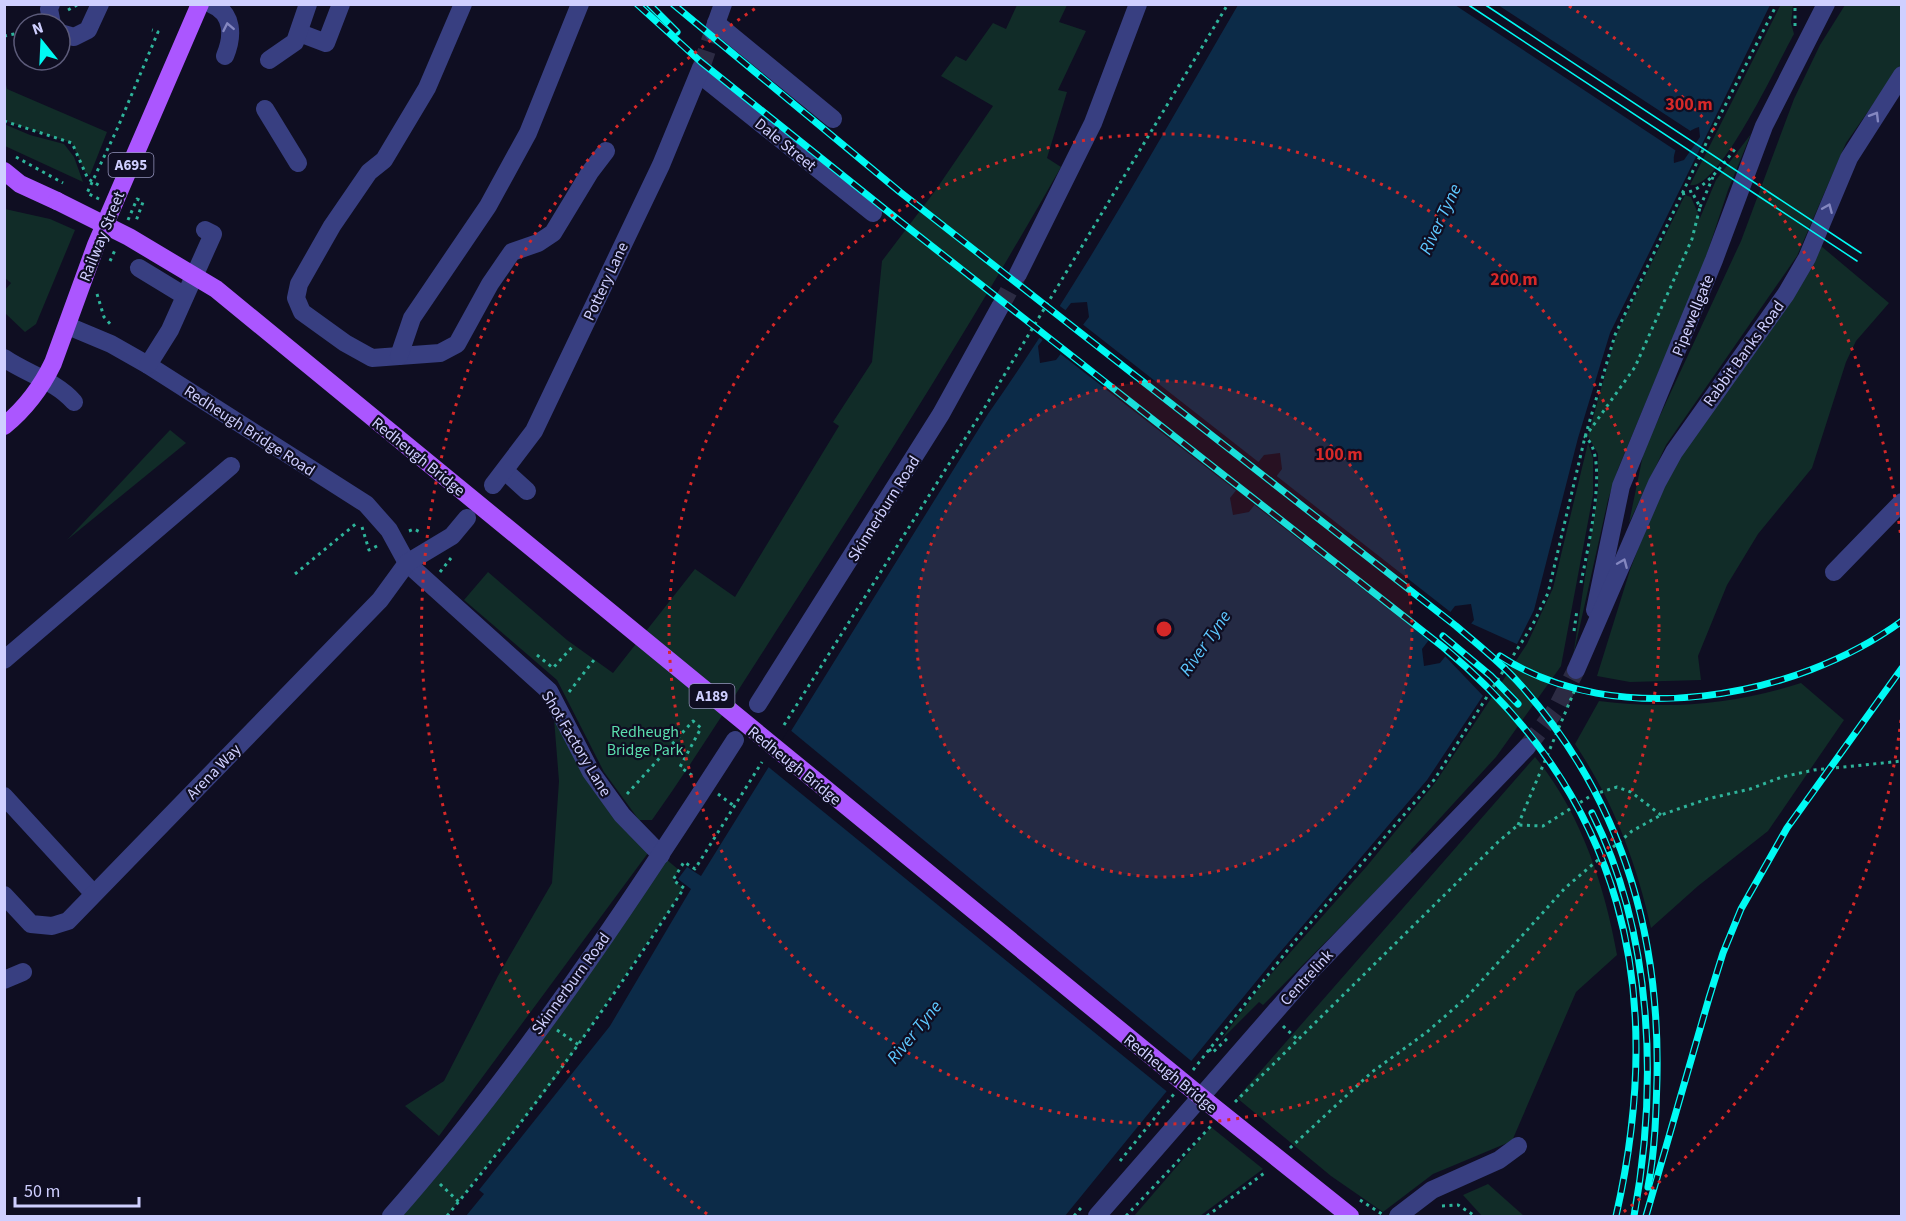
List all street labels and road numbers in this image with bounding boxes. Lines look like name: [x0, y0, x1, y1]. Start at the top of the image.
street label: Dale Street: [750, 113, 821, 177]
road number: A695: [108, 153, 154, 177]
street label: Railway Street: [74, 188, 130, 285]
street label: Pottery Lane: [578, 238, 634, 324]
street label: Pipewellgate: [1667, 271, 1719, 359]
street label: Rabbit Banks Road: [1698, 296, 1790, 411]
street label: Redheugh Bridge Road: [180, 380, 319, 482]
street label: Redheugh Bridge: [367, 412, 470, 501]
street label: Skinnerburn Road: [843, 451, 925, 566]
road number: A189: [690, 684, 734, 708]
street label: Shot Factory Lane: [536, 686, 616, 801]
street label: Redheugh Bridge: [743, 721, 846, 810]
street label: Arena Way: [182, 739, 246, 804]
street label: Skinnerburn Road: [526, 928, 615, 1039]
street label: Centrelink: [1275, 945, 1338, 1011]
street label: Redheugh Bridge: [1119, 1029, 1222, 1118]

